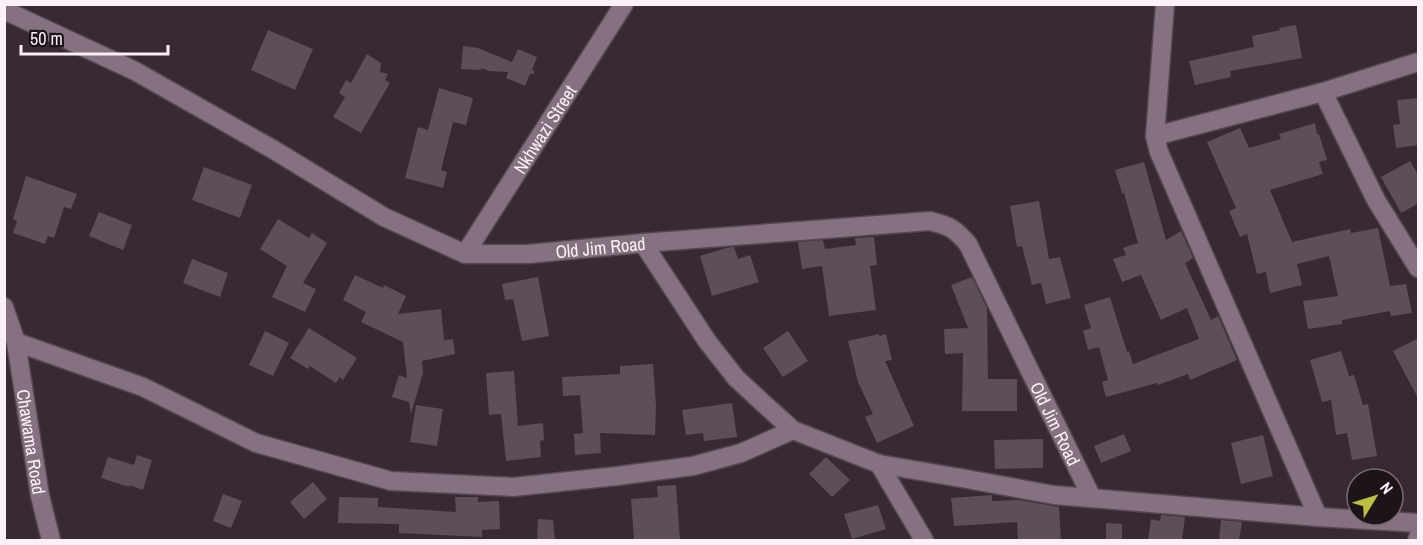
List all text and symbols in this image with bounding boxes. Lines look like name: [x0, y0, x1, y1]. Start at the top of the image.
scale bar: [21, 18, 168, 56]
text: 50 m: [30, 26, 63, 51]
street label: Nkhwazi Street: [507, 80, 582, 178]
street label: Old Jim Road: [554, 230, 647, 264]
street label: Old Jim Road: [1025, 378, 1087, 470]
street label: Chawama Road: [11, 388, 52, 496]
north arrow: [1345, 467, 1405, 527]
text: N: [1375, 477, 1398, 498]

